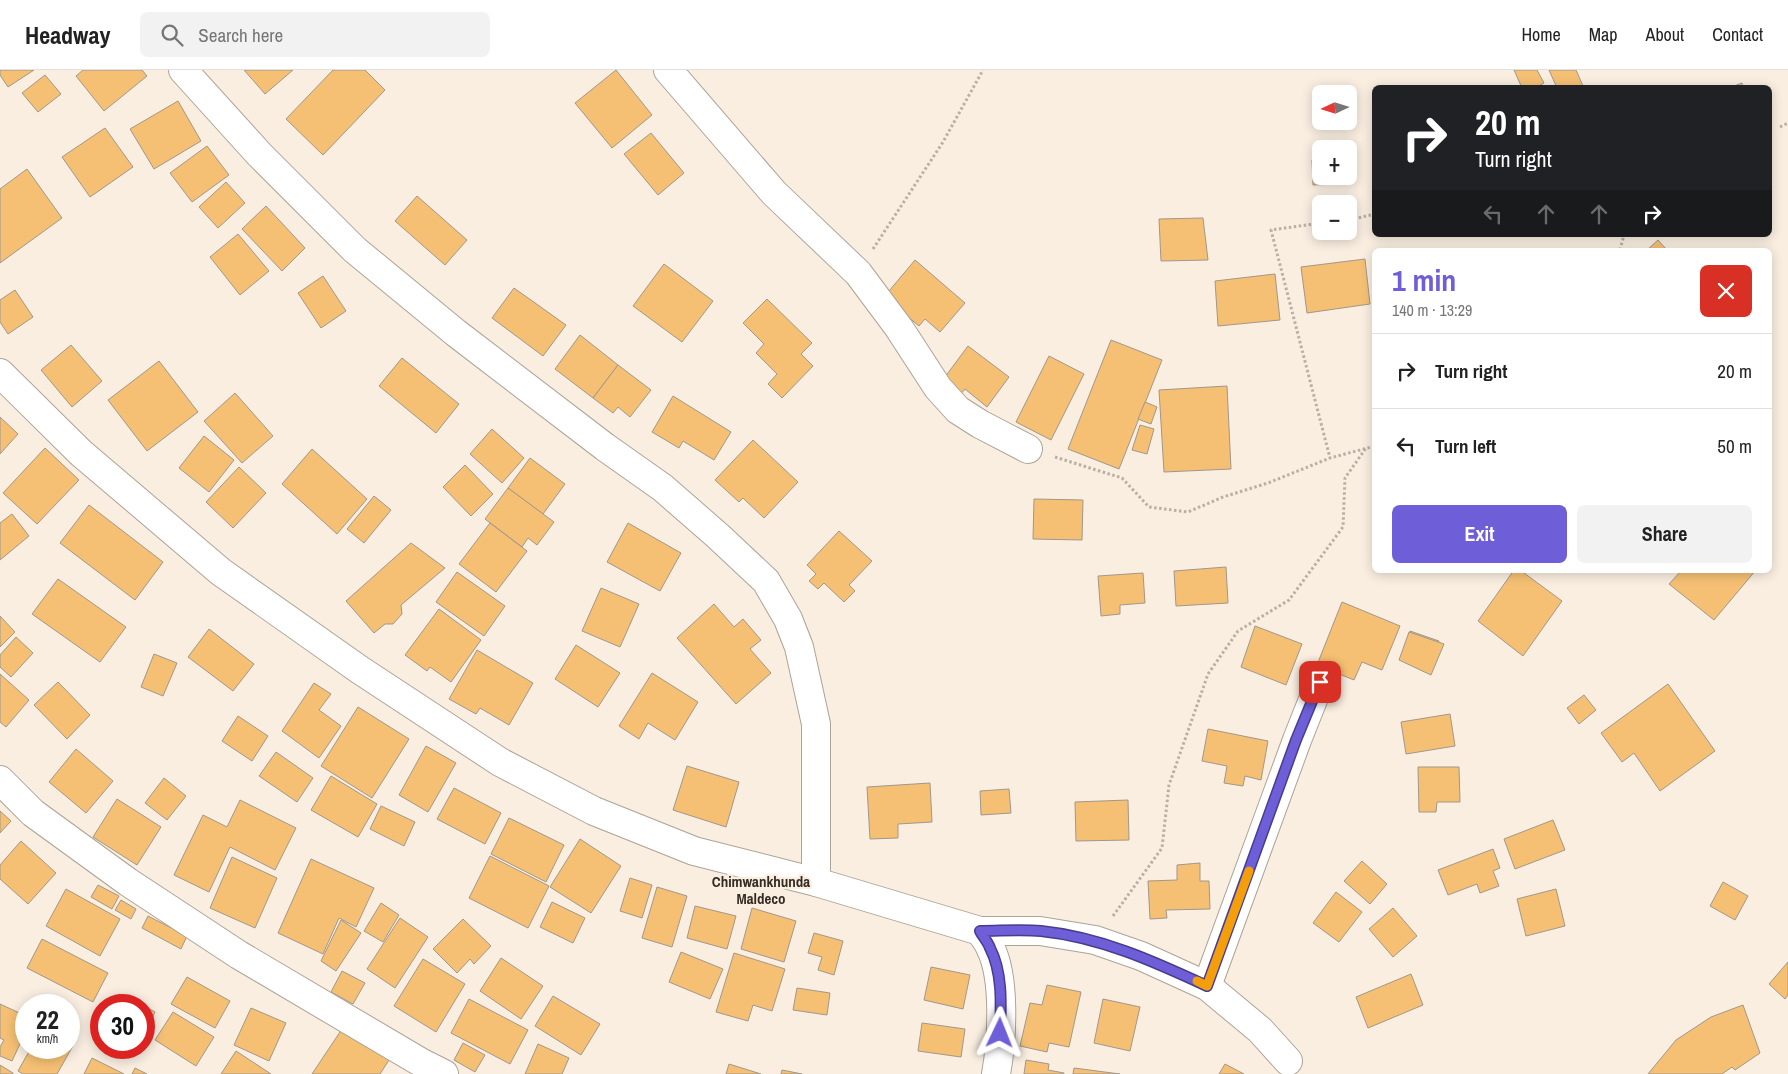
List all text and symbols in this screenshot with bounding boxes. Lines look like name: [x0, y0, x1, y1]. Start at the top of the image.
search box: [140, 12, 490, 57]
text: Headway: [25, 19, 110, 51]
icon: search: [158, 21, 186, 49]
text: Search here: [198, 22, 283, 48]
text: Home: [1521, 22, 1561, 47]
text: Map: [1589, 22, 1618, 47]
text: About: [1646, 22, 1684, 47]
text: Contact: [1712, 22, 1763, 47]
north arrow: [1312, 85, 1358, 130]
map controls: [1312, 85, 1357, 240]
text: 20 m: [1475, 99, 1540, 146]
icon: right: [1392, 105, 1457, 170]
button: +: [1312, 140, 1357, 185]
text: Turn right: [1475, 144, 1552, 174]
button: −: [1312, 195, 1357, 240]
icon: left: [1479, 200, 1507, 228]
icon: ahead: [1532, 200, 1560, 228]
icon: ahead: [1585, 200, 1613, 228]
icon: right: [1638, 200, 1666, 228]
text: 1 min: [1392, 260, 1456, 300]
button: close: [1700, 265, 1752, 317]
text: 140 m · 13:29: [1392, 299, 1472, 321]
icon: right: [1392, 357, 1420, 385]
text: Turn right: [1435, 358, 1507, 384]
text: 20 m: [1717, 358, 1752, 384]
icon: left: [1392, 432, 1420, 460]
text: Turn left: [1435, 433, 1496, 459]
text: 50 m: [1717, 433, 1752, 459]
button: Exit: [1392, 505, 1567, 563]
button: Share: [1577, 505, 1752, 563]
pin: [1299, 661, 1341, 703]
icon: arrive: [1306, 668, 1334, 696]
district label: Chimwankhunda Maldeco: [712, 871, 810, 909]
speed limit sign: 30: [90, 994, 155, 1059]
text: 22: [36, 1003, 59, 1037]
position arrow: [973, 1006, 1025, 1058]
text: km/h: [37, 1031, 58, 1047]

